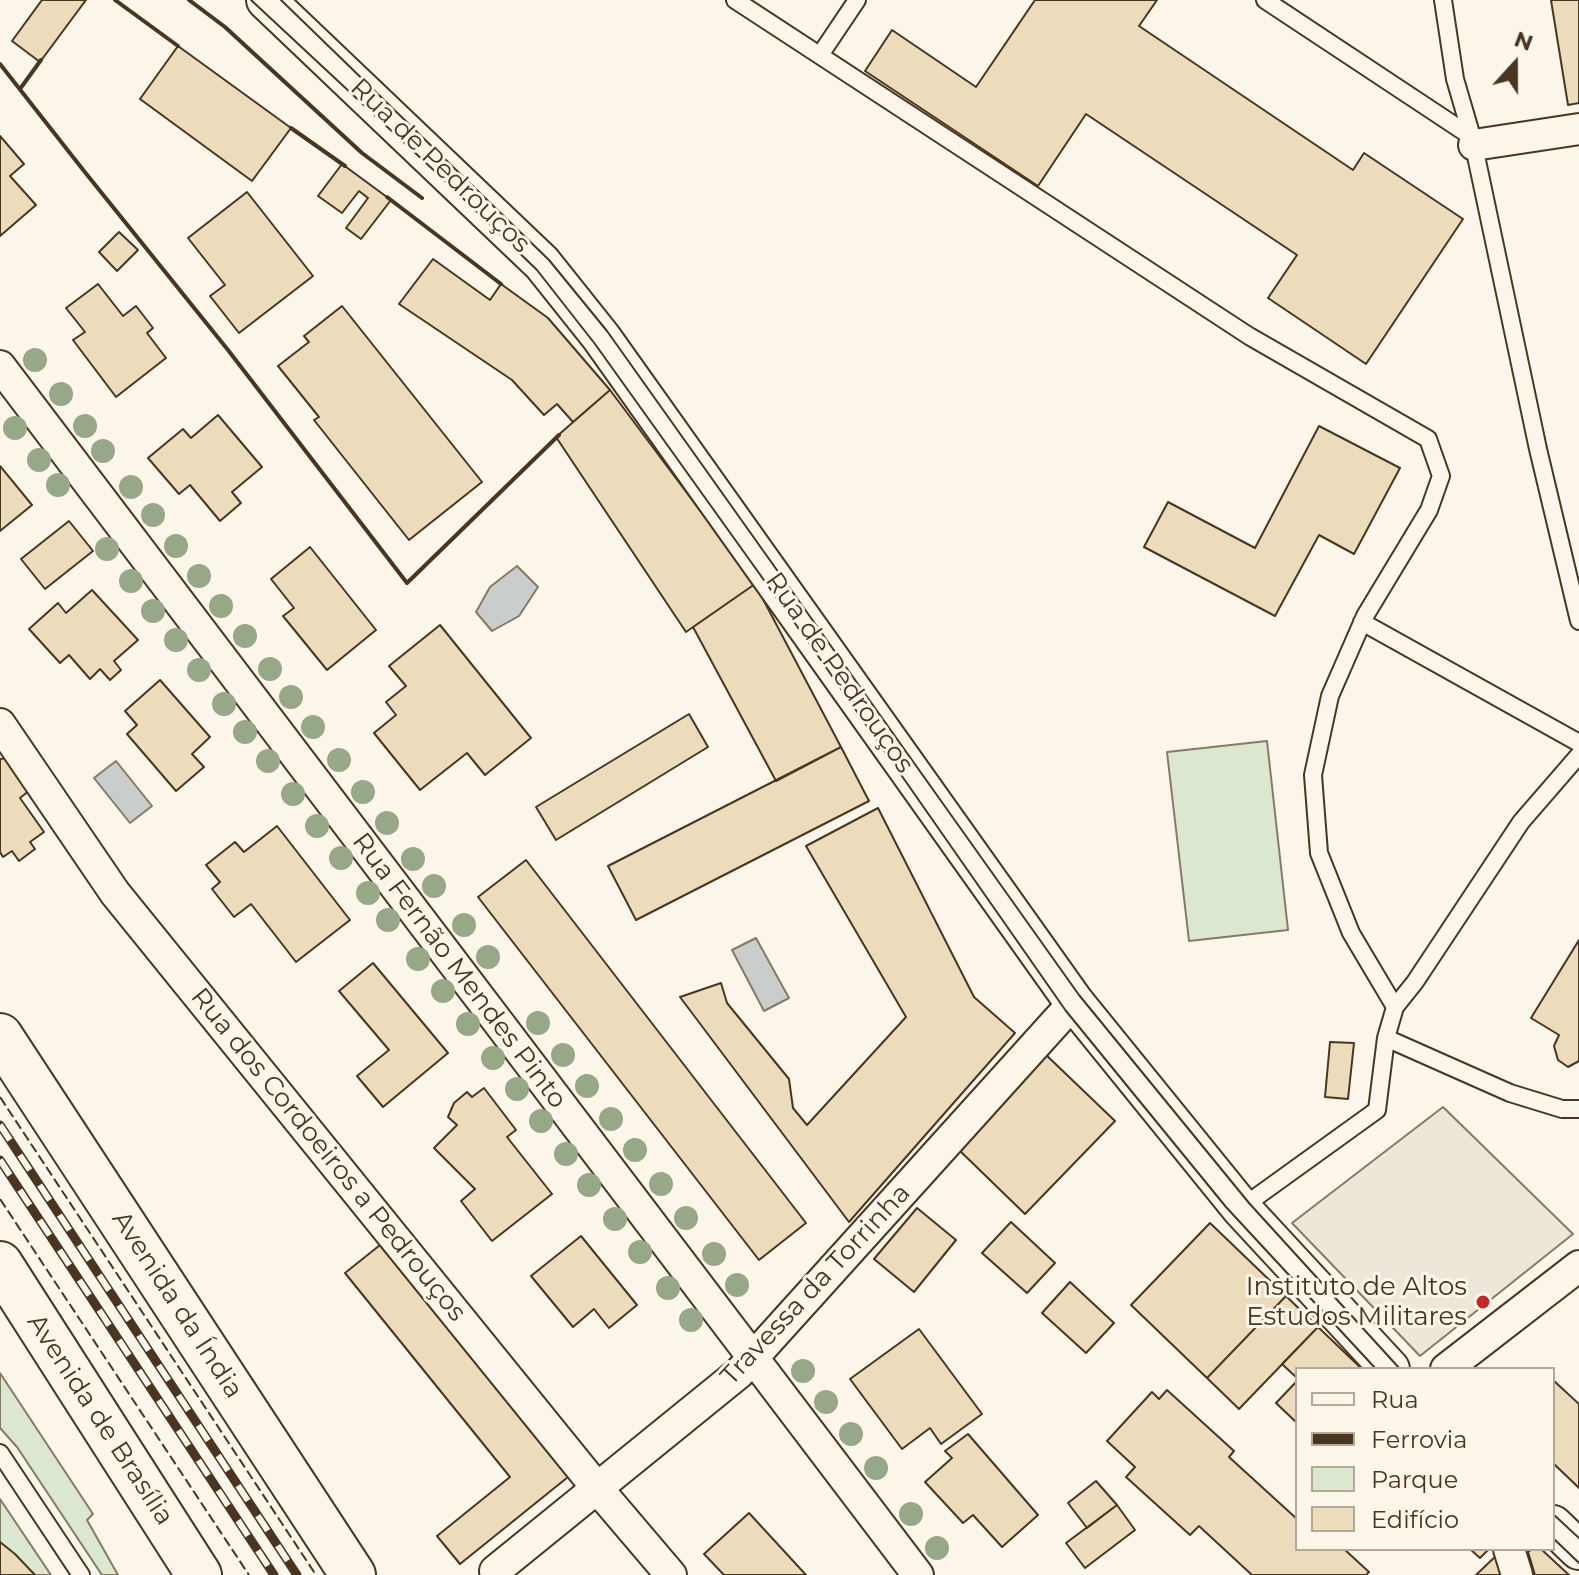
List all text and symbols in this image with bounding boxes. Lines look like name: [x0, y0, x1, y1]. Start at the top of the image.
north arrow: [1475, 24, 1555, 104]
text: N: [1511, 25, 1537, 57]
street label: Rua de Pedrouços: [344, 72, 536, 260]
street label: Rua de Pedrouços: [758, 567, 920, 779]
street label: Rua Fernão Mendes Pinto: [345, 827, 573, 1115]
street label: Rua dos Cordoeiros a Pedrouços: [184, 982, 472, 1328]
street label: Travessa da Torrinha: [715, 1178, 917, 1392]
street label: Avenida da Índia: [105, 1206, 249, 1404]
place label: Instituto de Altos Estudos Militares: [1246, 1271, 1467, 1332]
marker: Instituto de Altos Estudos Militares: [1474, 1293, 1492, 1311]
street label: Avenida de Brasília: [20, 1309, 180, 1531]
legend: [1295, 1367, 1555, 1551]
text: Rua: [1371, 1385, 1419, 1414]
text: Ferrovia: [1371, 1425, 1467, 1454]
text: Parque: [1371, 1465, 1458, 1494]
text: Edifício: [1371, 1505, 1459, 1534]

